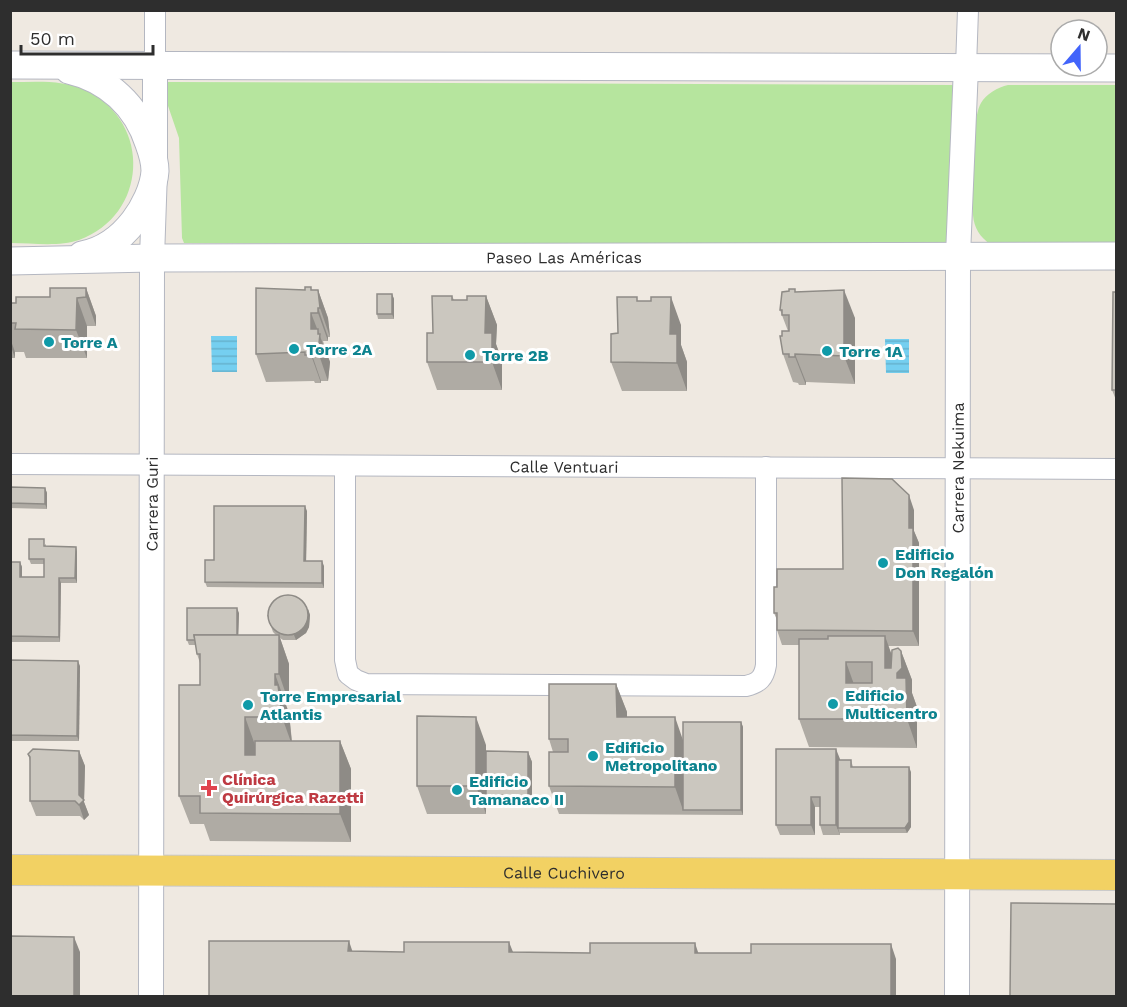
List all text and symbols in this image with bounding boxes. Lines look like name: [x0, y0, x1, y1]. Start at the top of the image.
scale bar: [21, 18, 153, 56]
north arrow: [1049, 18, 1109, 78]
text: N: [1075, 23, 1093, 45]
text: 50 m: [30, 28, 75, 49]
street label: Paseo Las Américas: [486, 247, 642, 267]
place label: Torre A: [61, 333, 118, 352]
marker: Torre A: [42, 335, 56, 349]
place label: Torre 2A: [306, 340, 373, 359]
marker: Torre 2A: [287, 342, 301, 356]
place label: Torre 1A: [839, 342, 903, 361]
marker: Torre 1A: [820, 344, 834, 358]
place label: Torre 2B: [482, 346, 549, 365]
marker: Torre 2B: [463, 348, 477, 362]
street label: Carrera Nekuima: [948, 403, 967, 533]
street label: Carrera Guri: [142, 457, 161, 551]
street label: Calle Ventuari: [509, 457, 619, 476]
place label: Edificio Don Regalón: [895, 545, 994, 582]
marker: Edificio Don Regalón: [876, 556, 890, 570]
place label: Edificio Multicentro: [845, 686, 938, 723]
place label: Torre Empresarial Atlantis: [260, 687, 402, 724]
marker: Edificio Multicentro: [826, 697, 840, 711]
marker: Torre Empresarial Atlantis: [241, 698, 255, 712]
place label: Edificio Metropolitano: [605, 738, 718, 775]
marker: Edificio Metropolitano: [586, 749, 600, 763]
place label: Clínica Quirúrgica Razetti: [222, 770, 364, 807]
place label: Edificio Tamanaco II: [469, 772, 564, 809]
marker: Clínica Quirúrgica Razetti: [200, 779, 218, 797]
marker: Edificio Tamanaco II: [450, 783, 464, 797]
street label: Calle Cuchivero: [503, 863, 625, 882]

